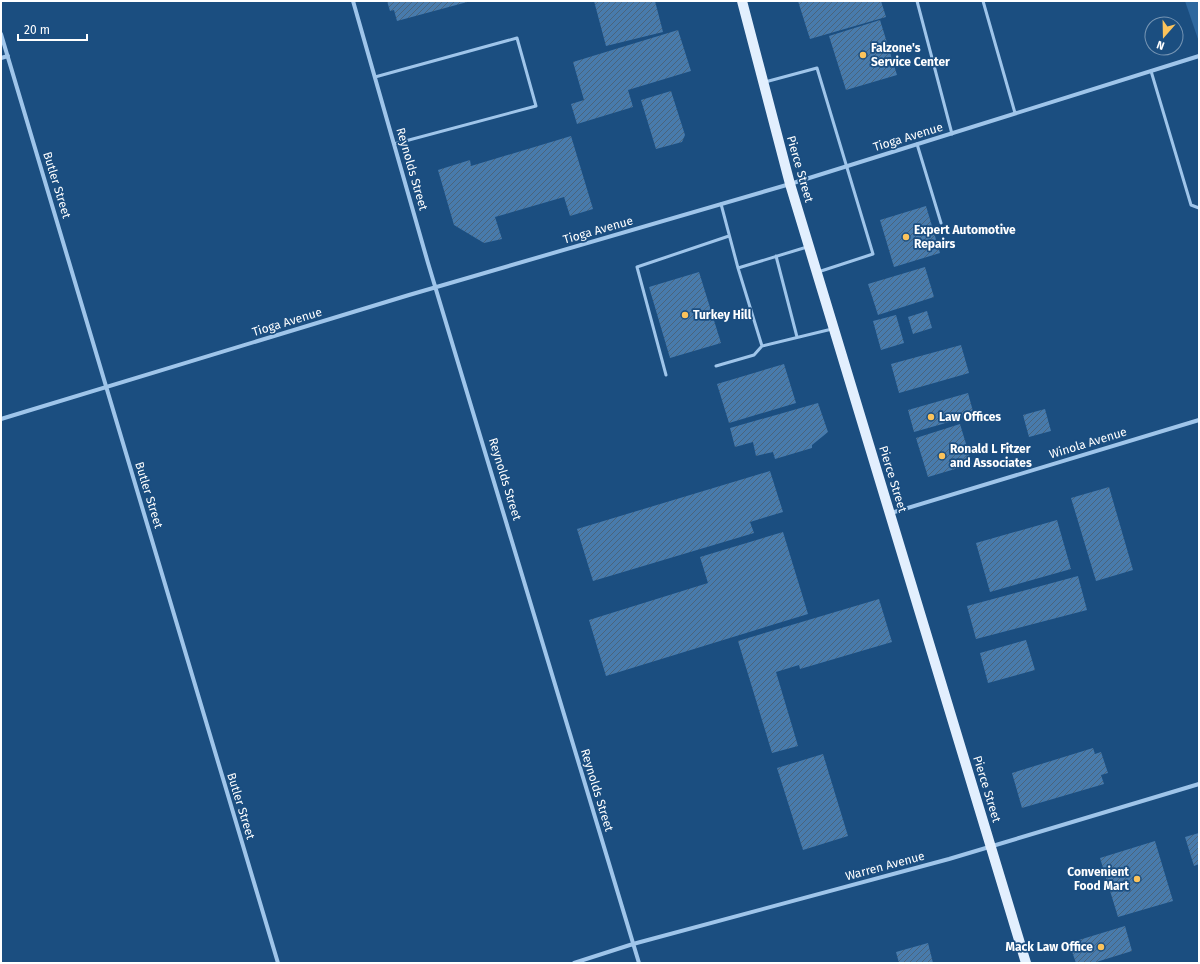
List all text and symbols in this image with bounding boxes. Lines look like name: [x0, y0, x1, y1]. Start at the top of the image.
scale bar: [18, 16, 87, 42]
north arrow: [1144, 16, 1184, 56]
text: 20 m: [24, 23, 50, 37]
text: N: [1155, 38, 1166, 52]
place label: Falzone's Service Center: [871, 41, 950, 69]
marker: Falzone's Service Center: [858, 50, 868, 60]
street label: Tioga Avenue: [871, 120, 945, 154]
street label: Reynolds Street: [393, 126, 431, 213]
street label: Pierce Street: [784, 134, 816, 205]
street label: Butler Street: [40, 150, 74, 221]
street label: Tioga Avenue: [561, 213, 635, 247]
place label: Expert Automotive Repairs: [914, 223, 1016, 251]
marker: Expert Automotive Repairs: [901, 232, 911, 242]
street label: Tioga Avenue: [250, 305, 324, 339]
place label: Turkey Hill: [693, 308, 752, 322]
marker: Turkey Hill: [680, 310, 690, 320]
place label: Law Offices: [939, 410, 1001, 424]
marker: Law Offices: [926, 412, 936, 422]
street label: Winola Avenue: [1048, 425, 1128, 461]
street label: Reynolds Street: [486, 436, 524, 523]
place label: Ronald L Fitzer and Associates: [950, 442, 1032, 470]
street label: Pierce Street: [876, 444, 910, 515]
marker: Ronald L Fitzer and Associates: [937, 451, 947, 461]
street label: Butler Street: [132, 460, 166, 531]
street label: Reynolds Street: [578, 747, 616, 834]
street label: Pierce Street: [970, 754, 1004, 825]
street label: Butler Street: [224, 771, 258, 842]
street label: Warren Avenue: [844, 849, 926, 883]
place label: Convenient Food Mart: [1067, 865, 1129, 893]
marker: Convenient Food Mart: [1132, 874, 1142, 884]
place label: Mack Law Office: [1006, 940, 1093, 954]
marker: Mack Law Office: [1096, 942, 1106, 952]

